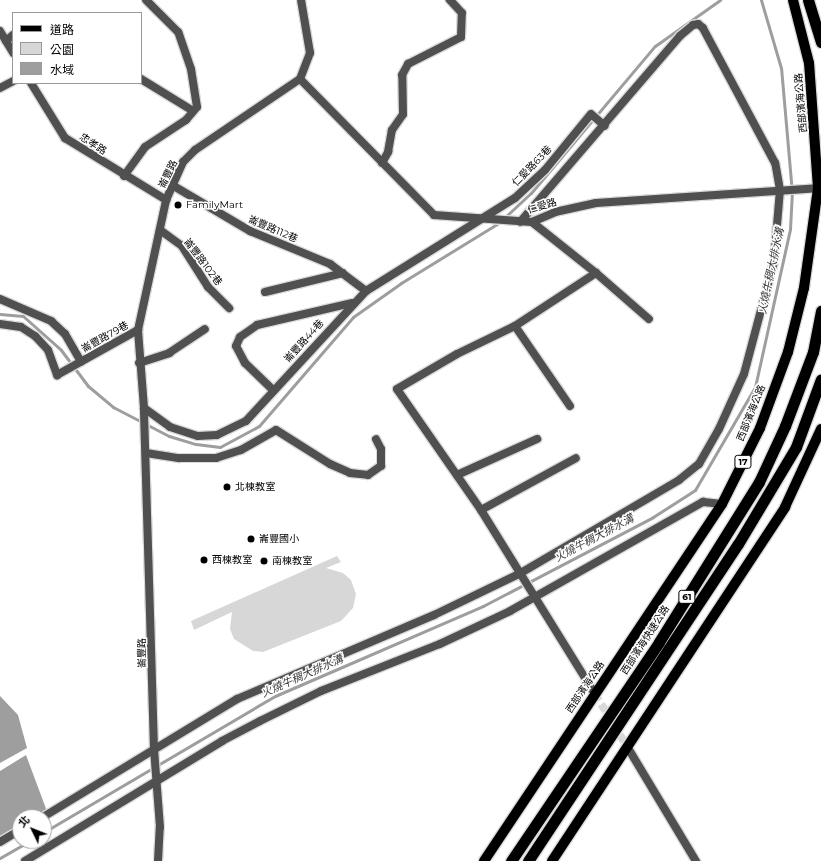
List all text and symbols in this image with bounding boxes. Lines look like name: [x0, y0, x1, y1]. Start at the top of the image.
legend: [12, 12, 142, 84]
text: 道路: [50, 22, 74, 37]
text: 公園: [50, 42, 74, 57]
text: 水域: [50, 62, 74, 77]
street label: 西部濱海公路: [792, 73, 810, 133]
street label: 忠孝路: [77, 131, 109, 157]
street label: 仁愛路63巷: [510, 143, 554, 189]
street label: 崙豐路: [156, 158, 180, 190]
street label: 仁愛路: [526, 196, 558, 216]
place label: FamilyMart: [186, 199, 243, 211]
marker: FamilyMart: [173, 200, 183, 210]
street label: 崙豐路112巷: [246, 213, 300, 245]
water label: 火燒牛稠大排水溝: [755, 227, 787, 315]
street label: 崙豐路102巷: [181, 236, 225, 288]
street label: 崙豐路44巷: [282, 317, 326, 365]
street label: 崙豐路79巷: [79, 319, 131, 355]
street label: 西部濱海公路: [734, 383, 768, 443]
road number: 17: [734, 455, 752, 469]
place label: 北棟教室: [235, 481, 275, 493]
marker: 北棟教室: [222, 482, 232, 492]
water label: 火燒牛稠大排水溝: [552, 512, 636, 564]
place label: 崙豐國小: [259, 533, 299, 545]
marker: 崙豐國小: [246, 534, 256, 544]
place label: 西棟教室: [212, 554, 252, 566]
marker: 西棟教室: [199, 555, 209, 565]
place label: 南棟教室: [272, 555, 312, 567]
marker: 南棟教室: [259, 556, 269, 566]
road number: 61: [678, 590, 696, 604]
street label: 西部濱海快速公路: [618, 603, 672, 677]
street label: 崙豐路: [136, 638, 148, 668]
water label: 火燒牛稠大排水溝: [259, 652, 345, 700]
street label: 西部濱海公路: [563, 659, 607, 715]
north arrow: [12, 809, 52, 849]
text: 北: [15, 813, 33, 830]

